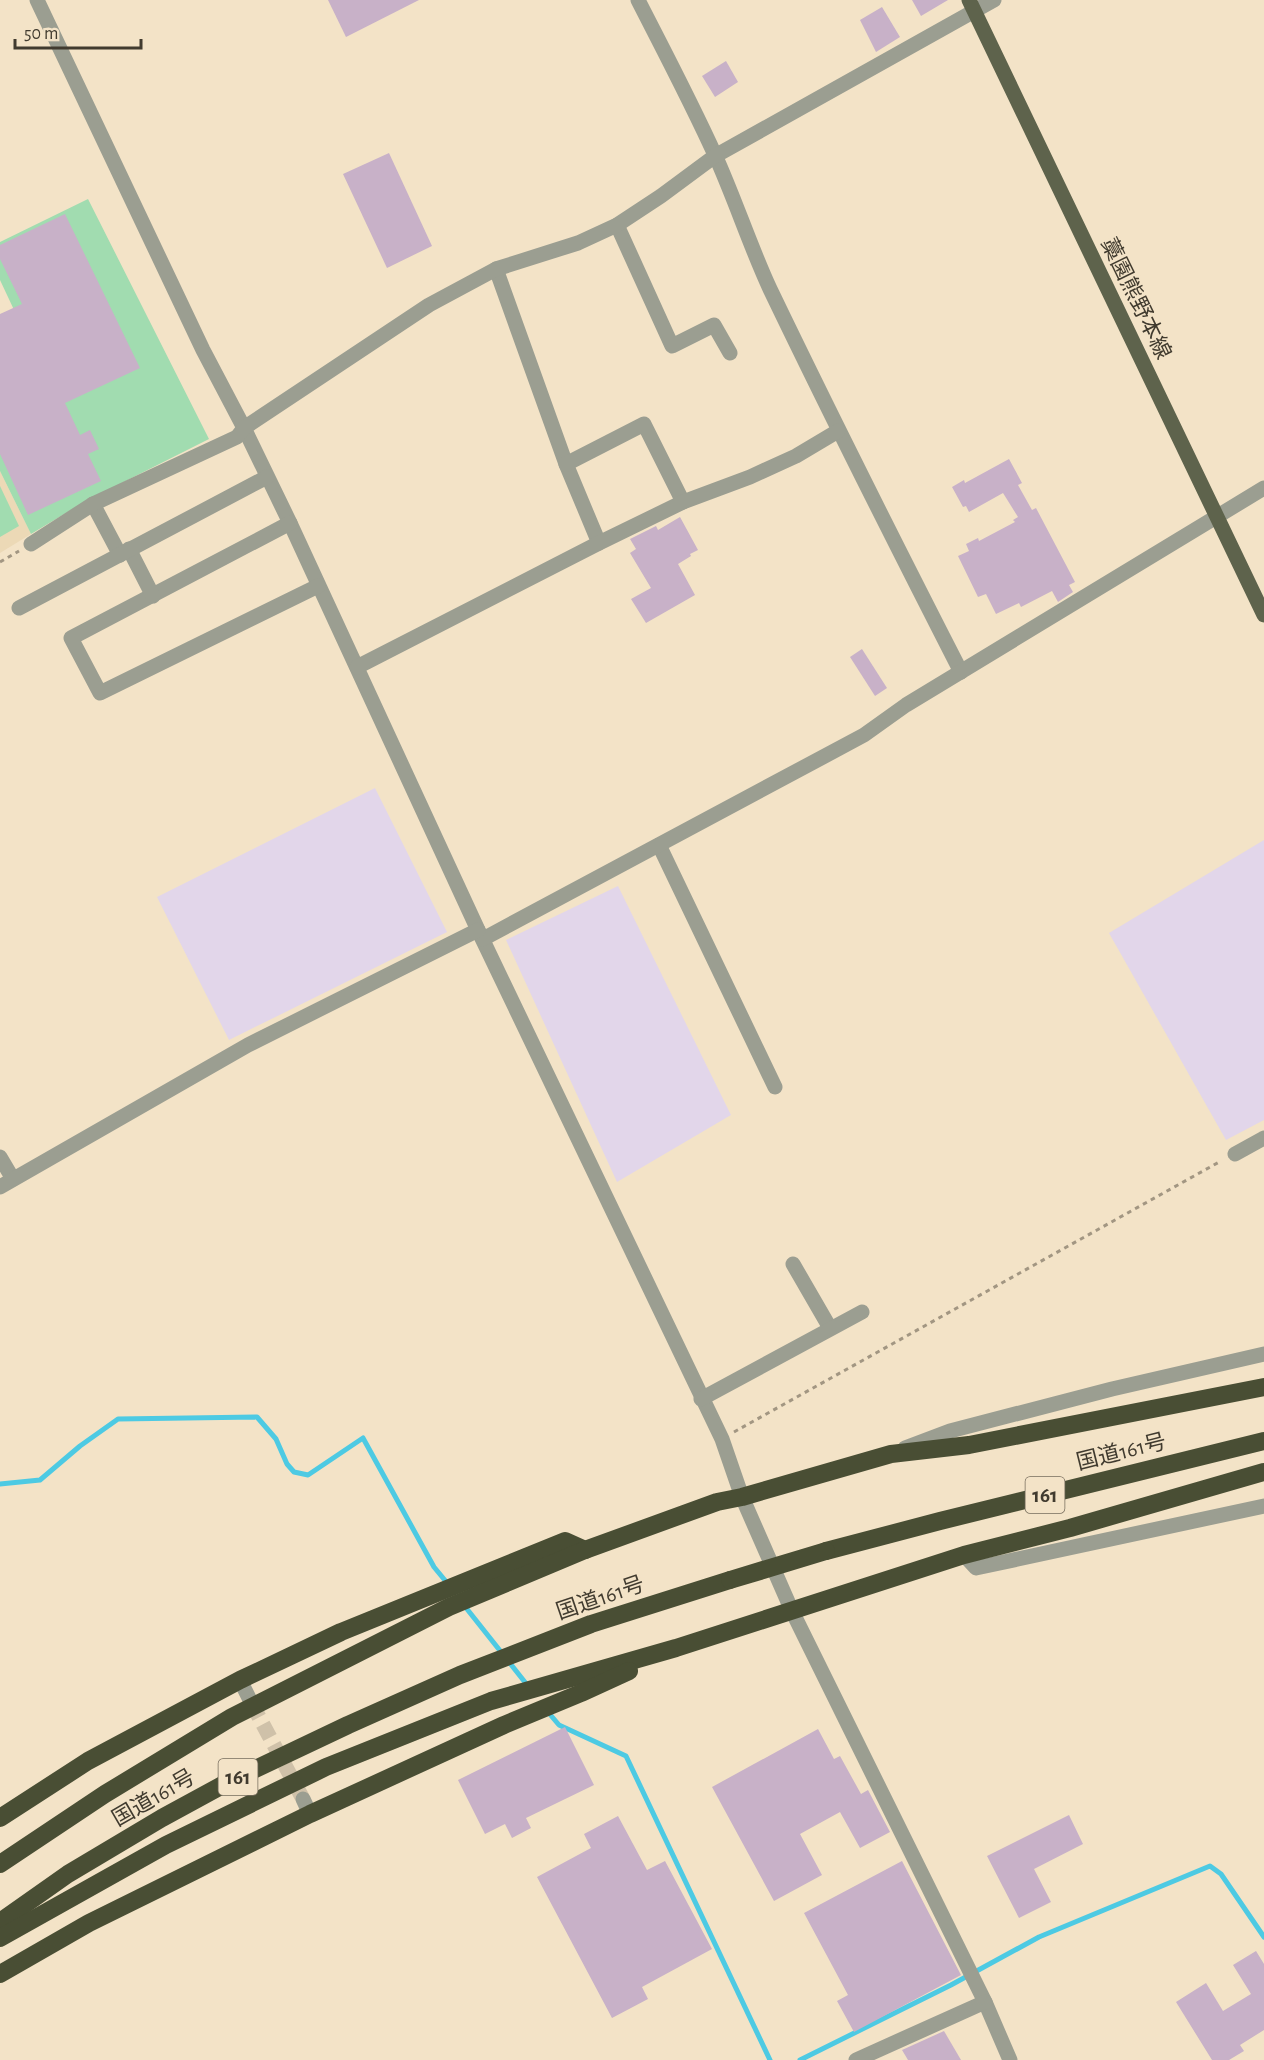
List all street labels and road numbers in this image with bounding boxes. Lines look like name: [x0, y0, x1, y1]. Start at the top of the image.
street label: 藁園熊野本線: [1097, 234, 1176, 363]
street label: 国道161号: [1074, 1429, 1168, 1474]
road number: 161: [1026, 1477, 1064, 1513]
street label: 国道161号: [553, 1572, 647, 1623]
road number: 161: [218, 1759, 258, 1795]
street label: 国道161号: [108, 1765, 199, 1830]

